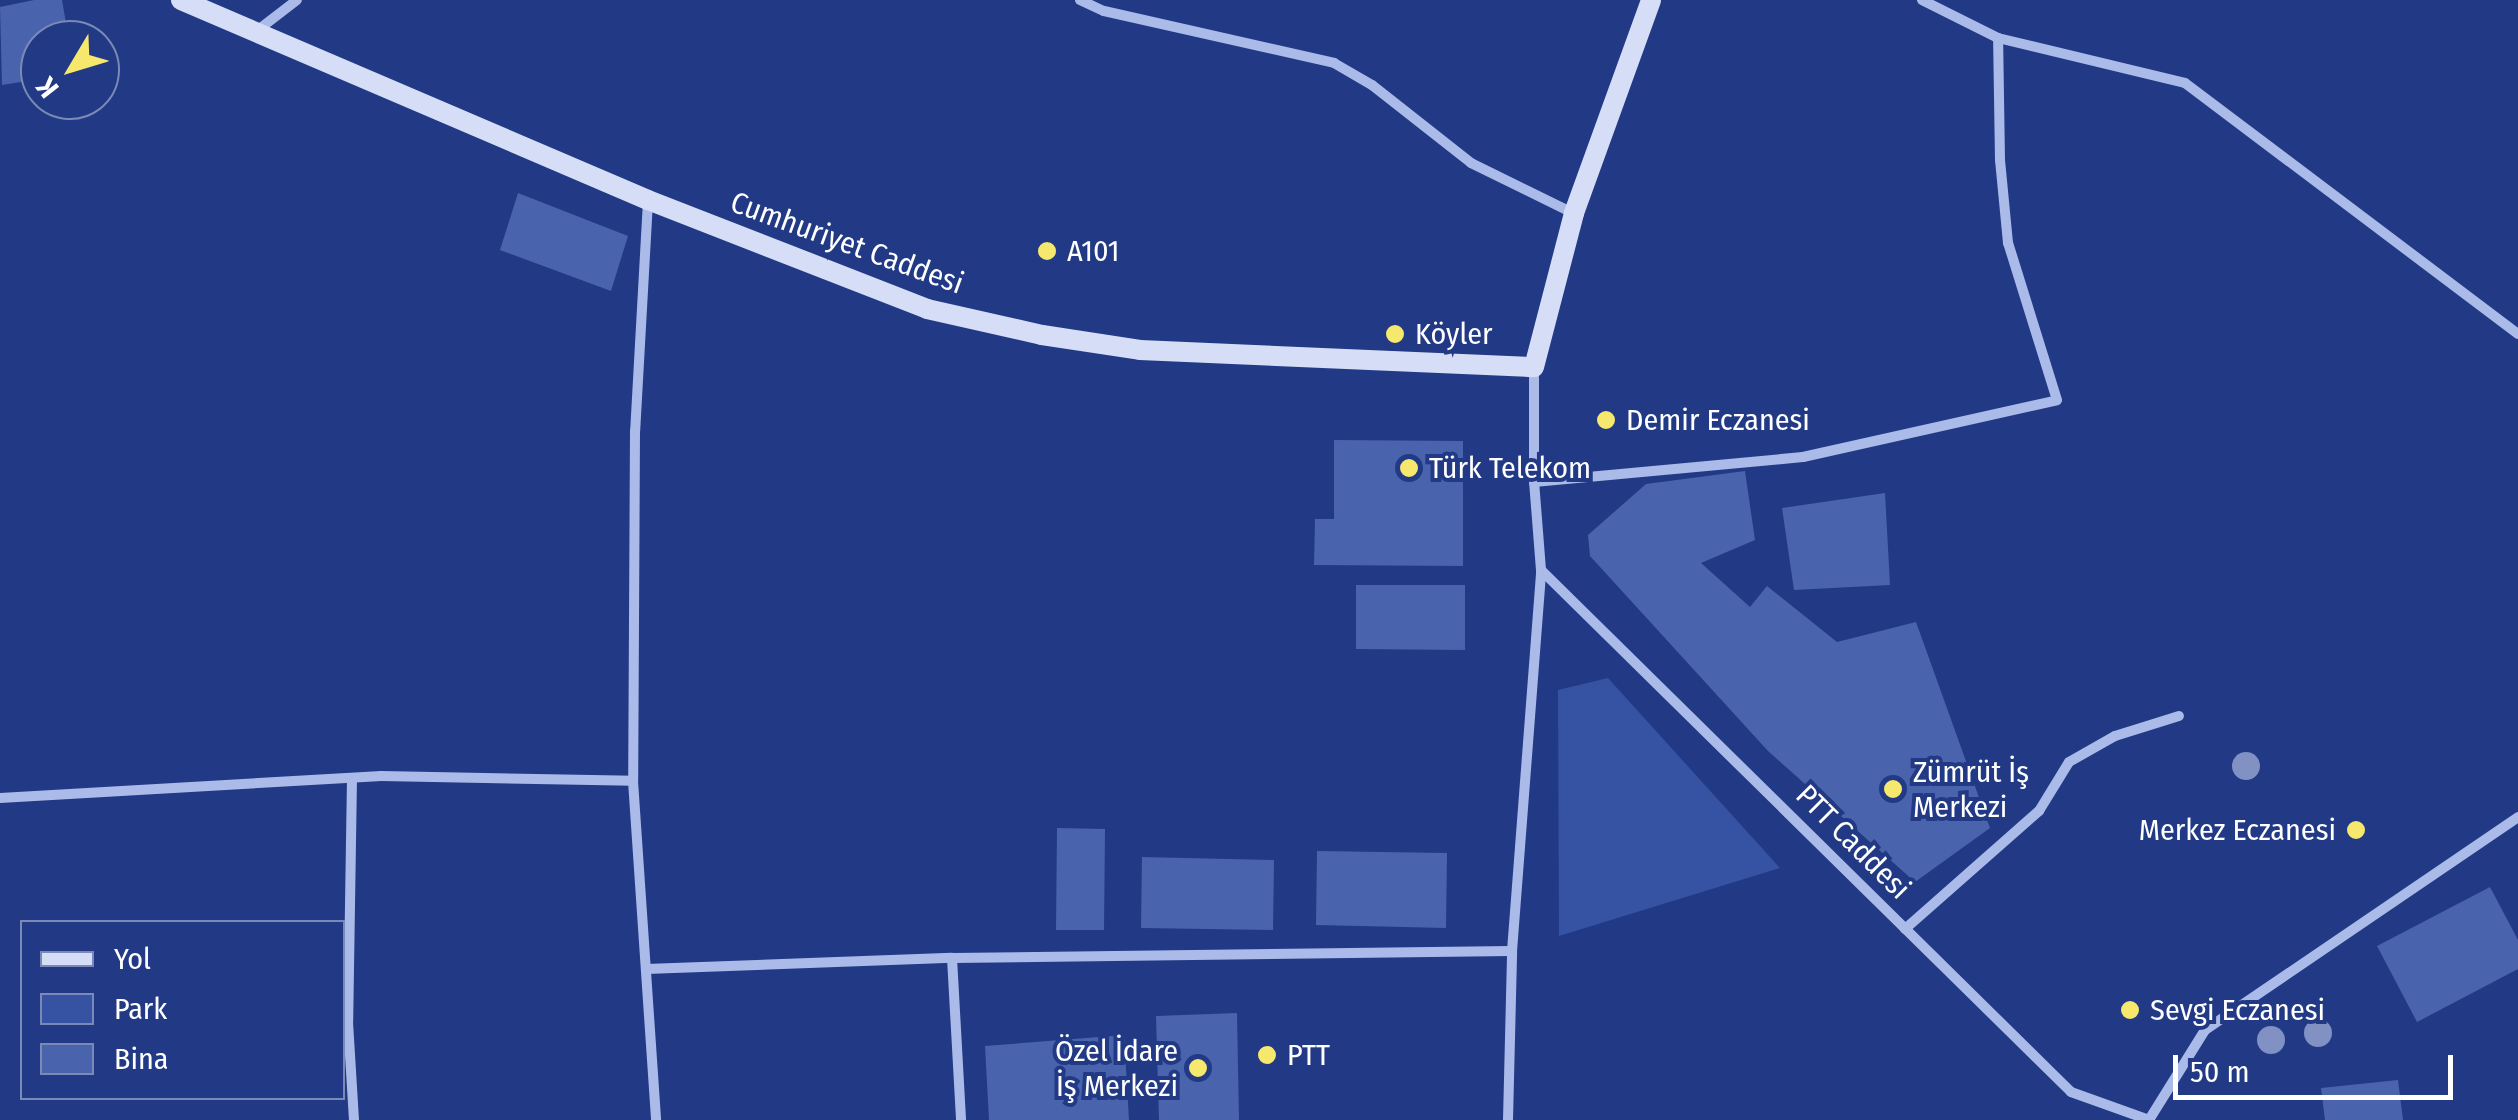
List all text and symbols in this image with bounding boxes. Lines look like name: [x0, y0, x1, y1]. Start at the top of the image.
north arrow: [20, 20, 120, 120]
text: K: [30, 71, 66, 104]
street label: Cumhuriyet Caddesi: [726, 184, 968, 302]
place label: A101: [1067, 233, 1120, 269]
marker: A101: [1036, 240, 1058, 262]
place label: Köyler: [1415, 316, 1493, 352]
marker: Köyler: [1384, 323, 1406, 345]
place label: Demir Eczanesi: [1626, 402, 1810, 438]
marker: Demir Eczanesi: [1595, 409, 1617, 431]
place label: Türk Telekom: [1429, 450, 1591, 486]
marker: Türk Telekom: [1398, 457, 1420, 479]
place label: Zümrüt İş Merkezi: [1913, 754, 2029, 824]
street label: PTT Caddesi: [1788, 777, 1918, 907]
marker: Zümrüt İş Merkezi: [1882, 778, 1904, 800]
place label: Merkez Eczanesi: [2139, 812, 2336, 848]
marker: Merkez Eczanesi: [2345, 819, 2367, 841]
legend: [20, 920, 345, 1100]
text: Yol: [114, 941, 151, 977]
text: Park: [114, 991, 167, 1027]
place label: Sevgi Eczanesi: [2150, 992, 2325, 1028]
marker: Sevgi Eczanesi: [2119, 999, 2141, 1021]
place label: Özel İdare İş Merkezi: [1055, 1033, 1178, 1104]
scale bar: [2178, 1035, 2458, 1097]
place label: PTT: [1287, 1037, 1330, 1073]
text: Bina: [114, 1041, 168, 1077]
marker: PTT: [1256, 1044, 1278, 1066]
text: 50 m: [2190, 1054, 2250, 1090]
marker: Özel İdare İş Merkezi: [1187, 1057, 1209, 1079]

